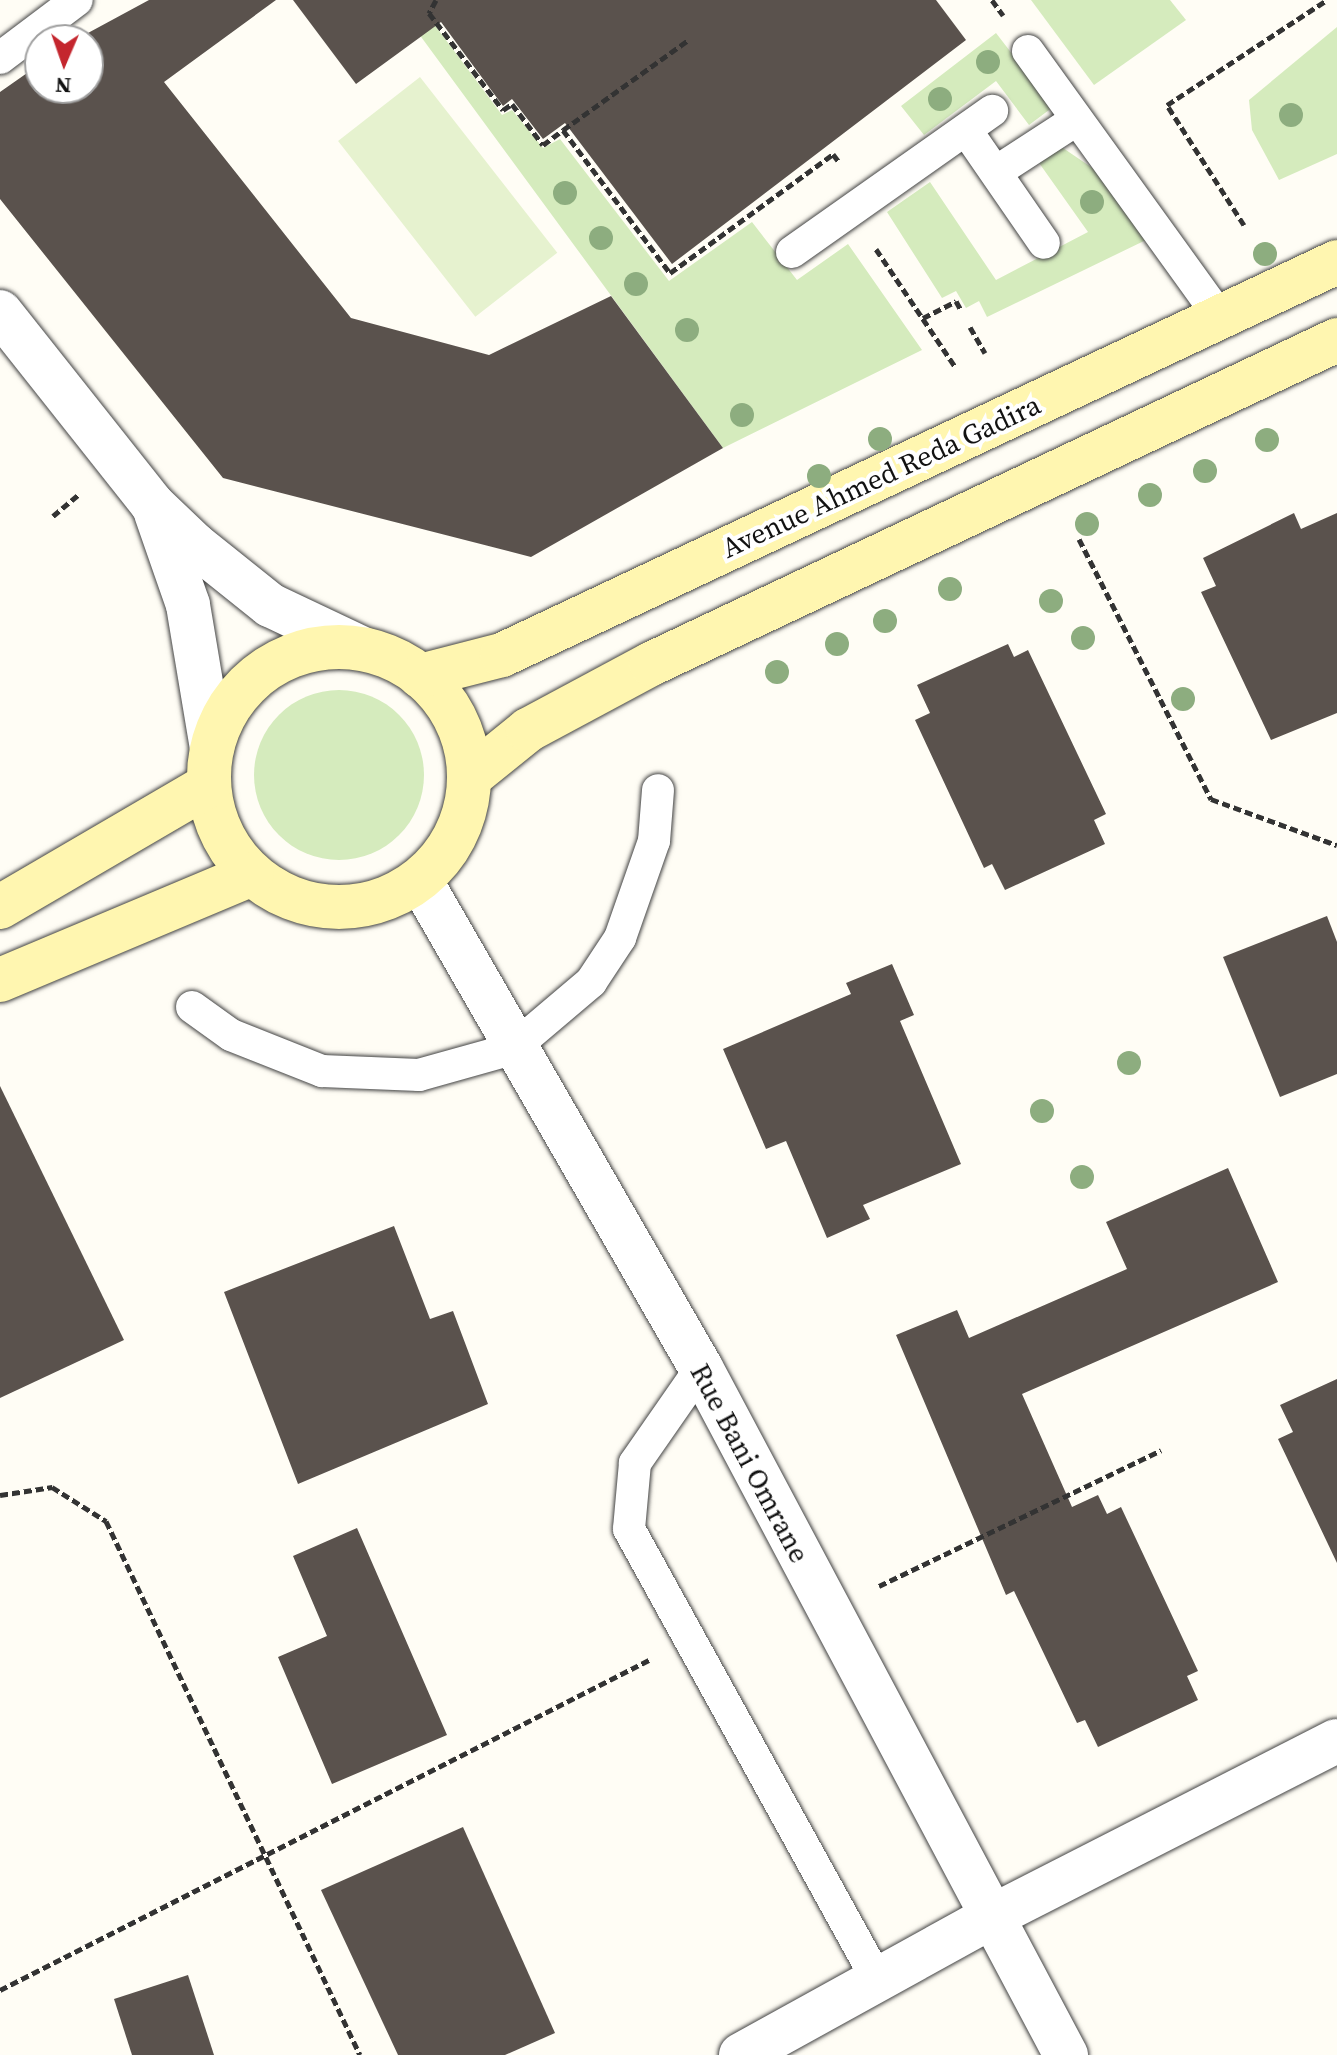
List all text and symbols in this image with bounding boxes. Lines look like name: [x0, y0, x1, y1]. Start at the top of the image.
north arrow: [24, 24, 104, 104]
text: N: [55, 71, 72, 101]
street label: Avenue Ahmed Reda Gadira: [716, 387, 1046, 565]
street label: Rue Bani Omrane: [683, 1358, 817, 1568]

